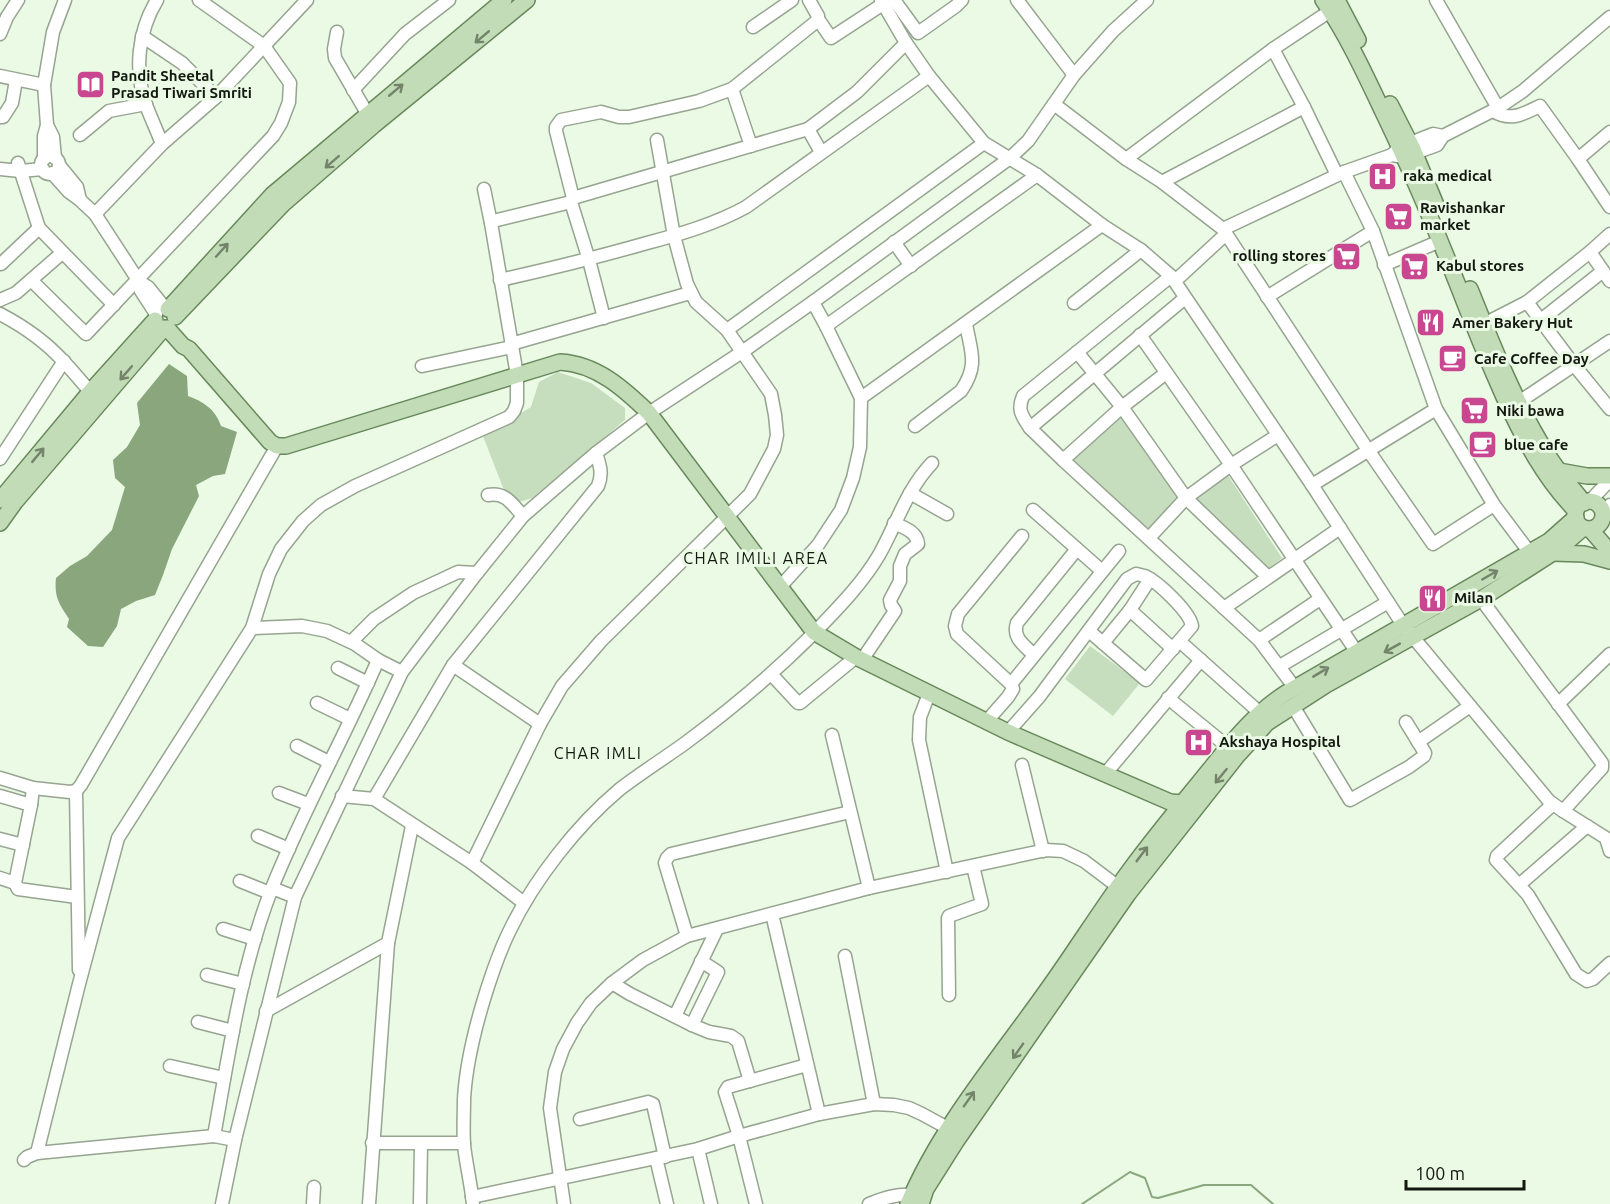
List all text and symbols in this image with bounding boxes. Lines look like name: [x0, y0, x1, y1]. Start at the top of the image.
one-way arrow: [474, 31, 490, 44]
place label: Pandit Sheetal Prasad Tiwari Smriti: [111, 67, 252, 101]
library icon: Pandit Sheetal Prasad Tiwari Smriti: [74, 69, 106, 101]
one-way arrow: [388, 84, 404, 97]
one-way arrow: [324, 155, 339, 169]
hospital icon: raka medical: [1366, 160, 1398, 192]
place label: raka medical: [1403, 167, 1492, 184]
place label: Ravishankar market: [1420, 199, 1506, 233]
supermarket icon: Ravishankar market: [1383, 201, 1415, 233]
supermarket icon: rolling stores: [1331, 240, 1363, 272]
one-way arrow: [215, 243, 229, 258]
place label: rolling stores: [1232, 247, 1326, 264]
supermarket icon: Kabul stores: [1399, 250, 1431, 282]
place label: Kabul stores: [1436, 257, 1524, 274]
restaurant icon: Amer Bakery Hut: [1415, 307, 1447, 339]
place label: Amer Bakery Hut: [1452, 314, 1573, 331]
cafe icon: Cafe Coffee Day: [1437, 343, 1469, 375]
place label: Cafe Coffee Day: [1474, 350, 1589, 367]
one-way arrow: [119, 365, 133, 380]
supermarket icon: Niki bawa: [1459, 395, 1491, 427]
place label: Niki bawa: [1496, 402, 1564, 419]
cafe icon: blue cafe: [1467, 429, 1499, 461]
place label: blue cafe: [1504, 436, 1568, 453]
one-way arrow: [31, 447, 44, 463]
district label: CHAR IMILI AREA: [683, 549, 829, 567]
one-way arrow: [1481, 569, 1499, 580]
restaurant icon: Milan: [1417, 582, 1449, 614]
place label: Milan: [1454, 589, 1493, 606]
one-way arrow: [1384, 642, 1401, 654]
one-way arrow: [1312, 666, 1329, 678]
hospital icon: Akshaya Hospital: [1182, 726, 1214, 758]
place label: Akshaya Hospital: [1219, 733, 1341, 750]
district label: CHAR IMLI: [554, 744, 642, 762]
one-way arrow: [1214, 768, 1227, 784]
one-way arrow: [1136, 846, 1149, 862]
one-way arrow: [1012, 1043, 1024, 1059]
one-way arrow: [963, 1091, 975, 1108]
scale bar: [1406, 1153, 1524, 1191]
text: 100 m: [1415, 1163, 1465, 1183]

